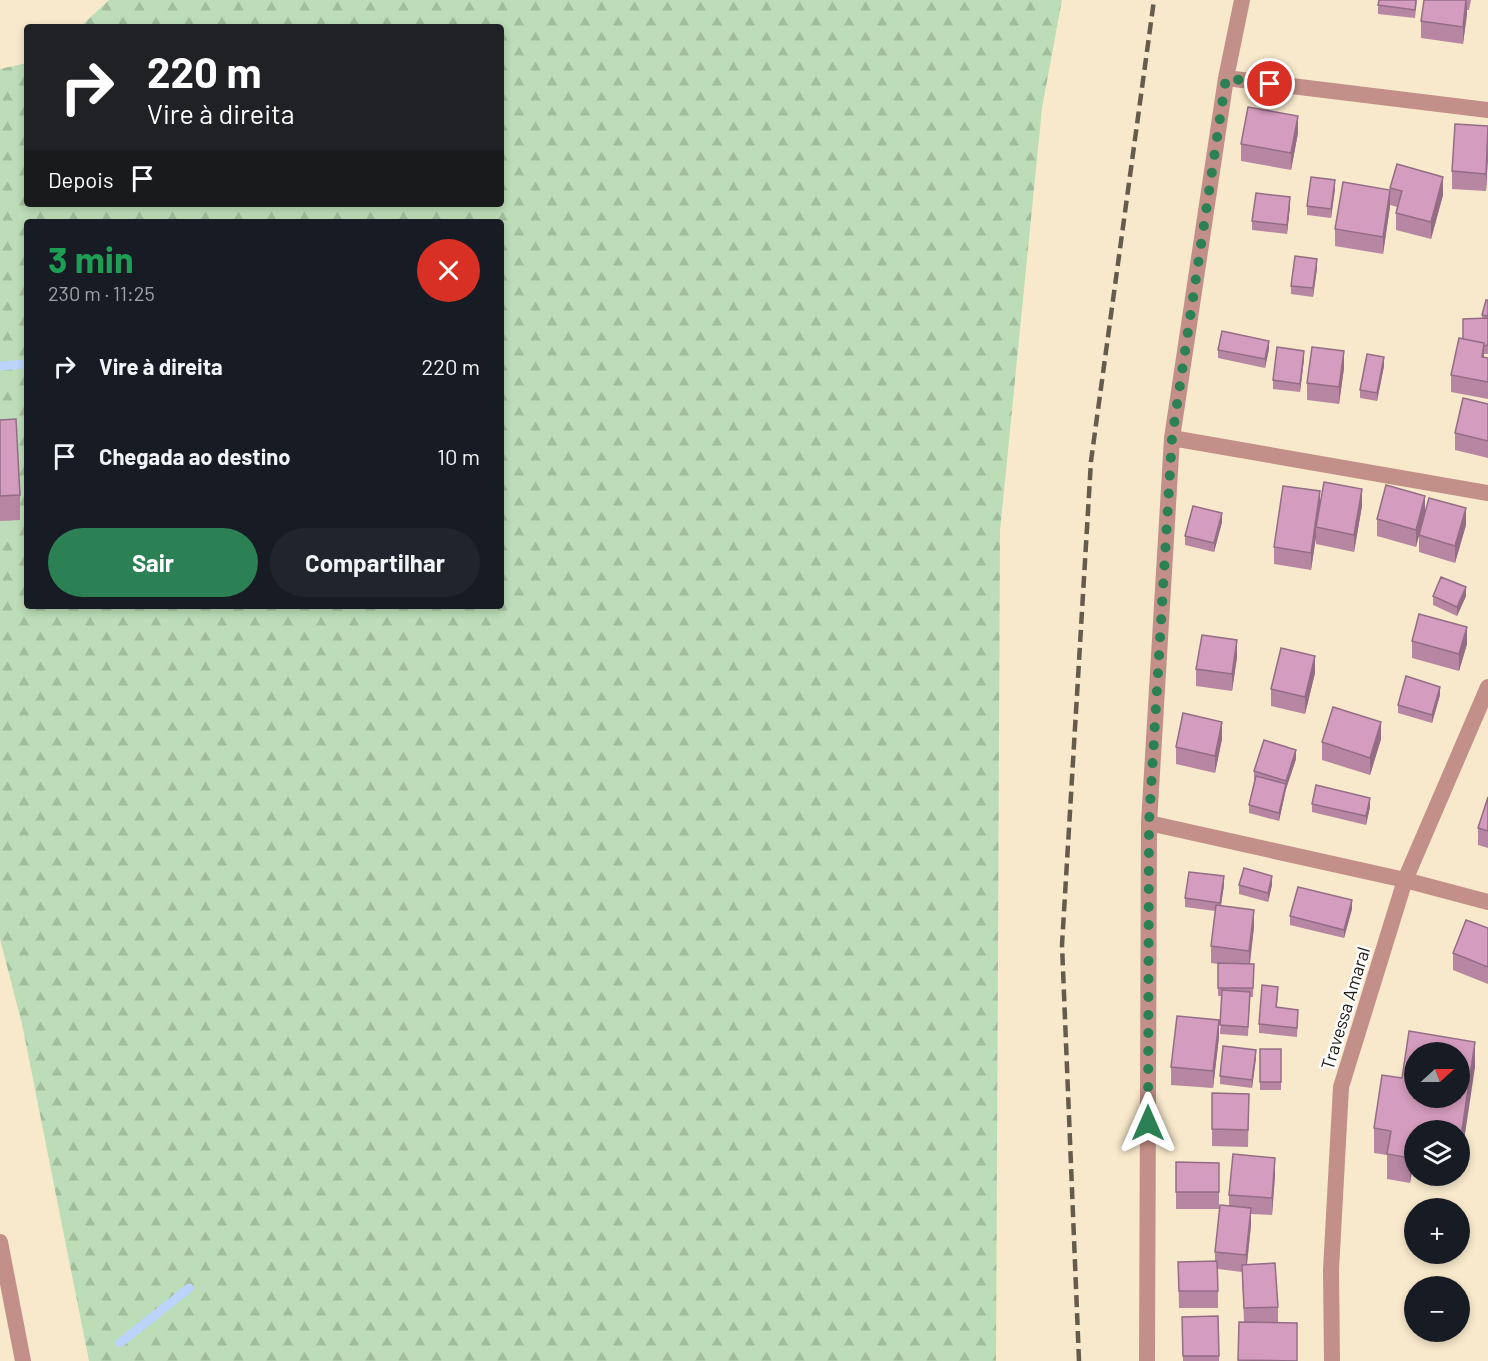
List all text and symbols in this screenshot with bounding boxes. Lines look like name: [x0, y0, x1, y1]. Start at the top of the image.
text: 220 m: [147, 46, 261, 96]
icon: right: [48, 48, 126, 126]
pin: [1244, 58, 1295, 109]
icon: arrive: [1253, 67, 1286, 100]
text: Vire à direita: [147, 97, 295, 129]
icon: arrive: [126, 162, 159, 195]
text: Depois: [48, 166, 114, 192]
text: 3 min: [48, 237, 134, 280]
button: close: [417, 239, 480, 302]
text: 230 m · 11:25: [48, 281, 155, 305]
icon: right: [48, 350, 81, 383]
text: Vire à direita: [99, 353, 223, 379]
text: 220 m: [421, 353, 480, 379]
icon: arrive: [48, 440, 81, 473]
text: Chegada ao destino: [99, 443, 290, 469]
text: 10 m: [437, 443, 480, 469]
button: Sair: [48, 528, 258, 597]
button: Compartilhar: [270, 528, 480, 597]
street label: Travessa Amaral: [1316, 944, 1374, 1072]
north arrow: [1404, 1042, 1470, 1108]
map controls: [1404, 1042, 1470, 1342]
position arrow: [1116, 1091, 1180, 1155]
button: layers: [1404, 1120, 1470, 1186]
button: +: [1404, 1198, 1470, 1264]
button: −: [1404, 1276, 1470, 1342]

